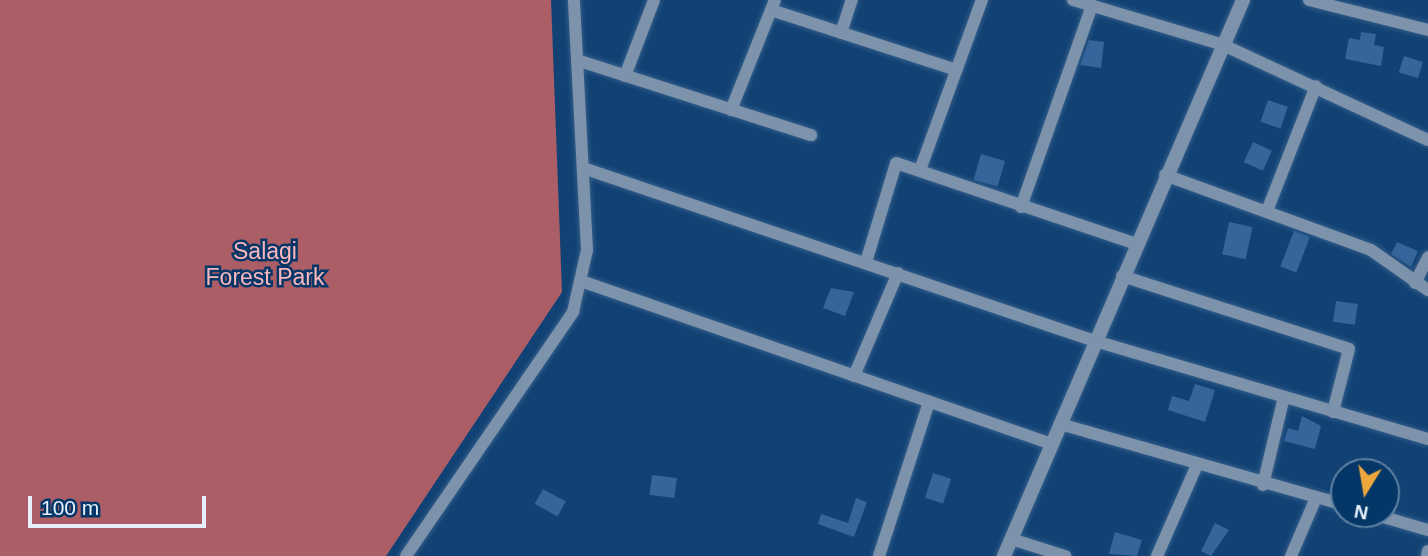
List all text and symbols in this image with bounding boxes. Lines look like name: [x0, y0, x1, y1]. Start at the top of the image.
park label: Salagi Forest Park: [206, 237, 324, 291]
north arrow: [1330, 458, 1400, 528]
scale bar: [32, 482, 210, 526]
text: 100 m: [41, 496, 99, 519]
text: N: [1353, 501, 1370, 524]

